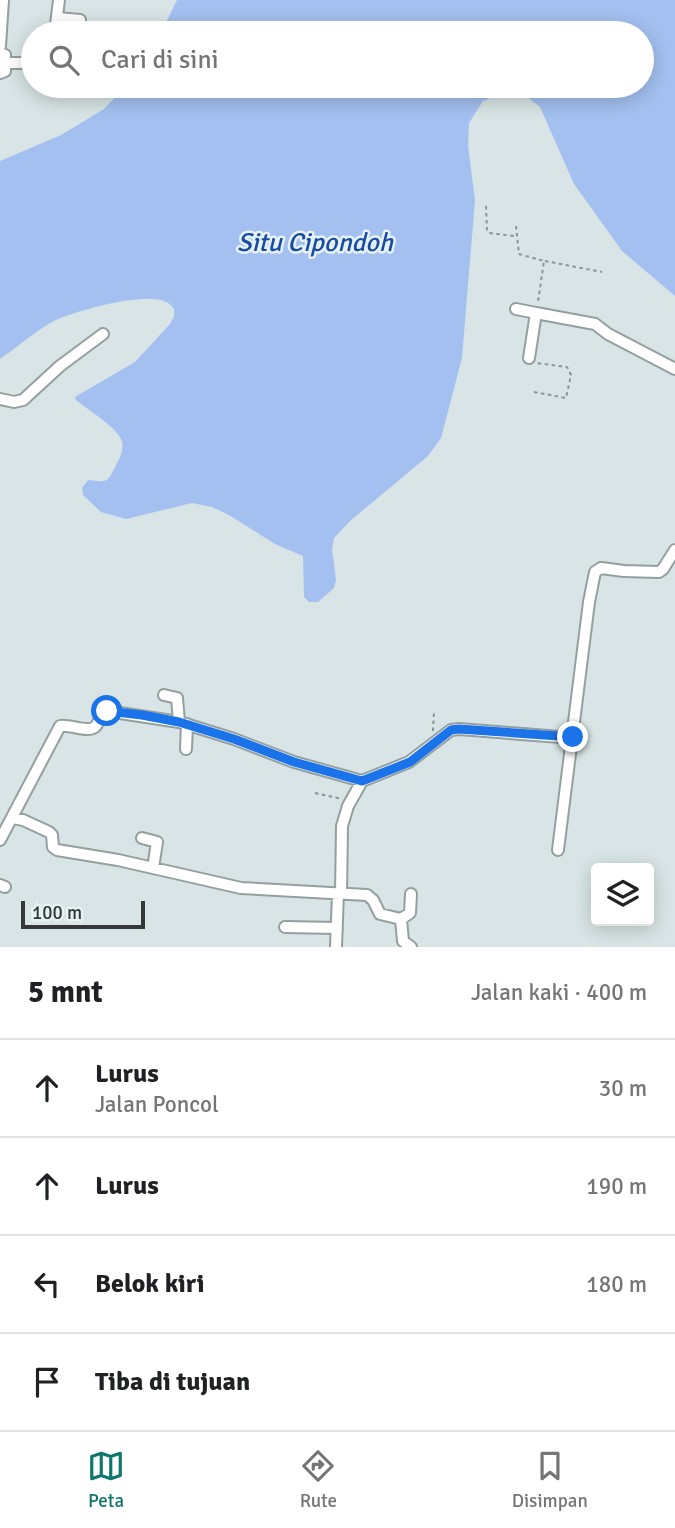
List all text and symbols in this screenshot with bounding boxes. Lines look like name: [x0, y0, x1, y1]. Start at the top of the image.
search box: [21, 21, 654, 98]
icon: search: [45, 41, 83, 79]
text: Cari di sini: [101, 44, 219, 76]
water label: Situ Cipondoh: [237, 227, 394, 259]
route start: [91, 695, 122, 726]
route end: [557, 721, 588, 752]
map controls: [591, 863, 654, 926]
button: layers: [591, 863, 654, 926]
scale bar: [21, 898, 145, 930]
text: 100 m: [32, 901, 82, 925]
text: 5 mnt: [28, 974, 103, 1011]
text: Jalan kaki · 400 m: [471, 978, 647, 1007]
text: Lurus: [95, 1058, 159, 1090]
icon: ahead: [28, 1069, 66, 1107]
text: 30 m: [599, 1074, 647, 1103]
text: Jalan Poncol: [95, 1090, 219, 1119]
icon: ahead: [28, 1167, 66, 1205]
text: Lurus: [95, 1170, 159, 1202]
text: 190 m: [586, 1172, 647, 1201]
icon: left: [28, 1265, 66, 1303]
text: Belok kiri: [95, 1268, 204, 1300]
text: 180 m: [586, 1270, 647, 1299]
icon: arrive: [28, 1363, 66, 1401]
text: Tiba di tujuan: [95, 1366, 250, 1398]
tab: Peta: [87, 1447, 125, 1513]
tab: Rute: [299, 1447, 337, 1513]
tab: Disimpan: [512, 1447, 588, 1513]

